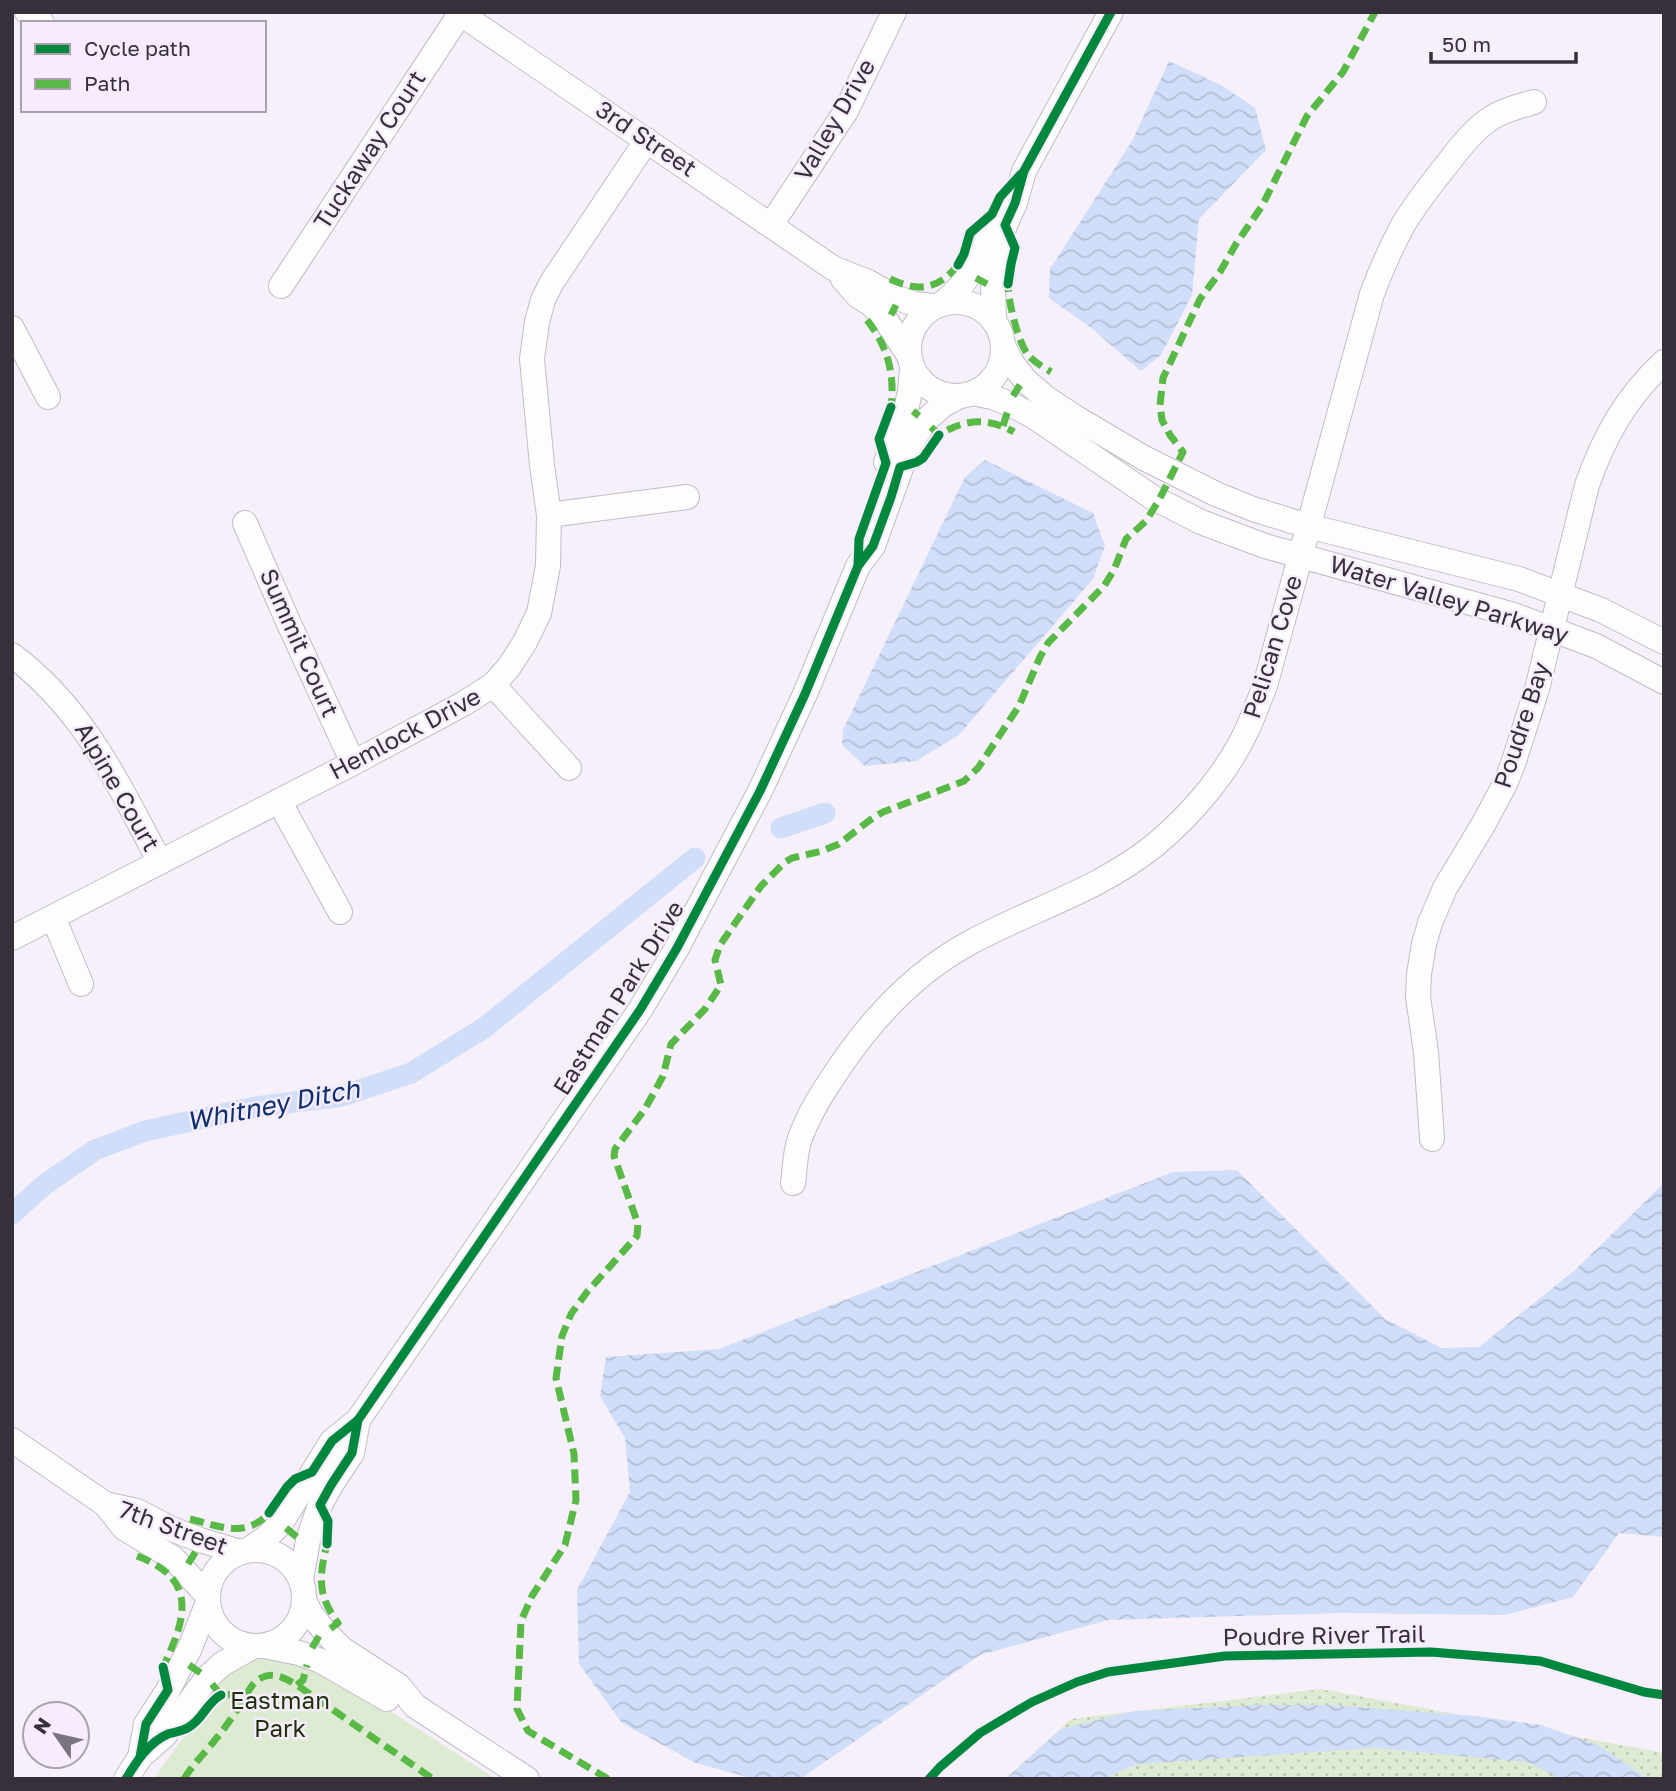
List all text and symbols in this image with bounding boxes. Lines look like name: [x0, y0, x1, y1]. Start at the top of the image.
legend: [21, 21, 266, 112]
scale bar: [1431, 21, 1576, 65]
text: 50 m: [1442, 31, 1491, 57]
text: Cycle path: [84, 35, 191, 61]
street label: Valley Drive: [787, 53, 880, 185]
street label: Tuckaway Court: [307, 64, 431, 234]
text: Path: [84, 70, 131, 96]
street label: 3rd Street: [591, 94, 703, 182]
street label: Water Valley Parkway: [1327, 548, 1572, 649]
street label: Summit Court: [255, 564, 346, 721]
street label: Pelican Cove: [1236, 572, 1307, 722]
street label: Poudre Bay: [1487, 658, 1555, 791]
street label: Hemlock Drive: [324, 681, 485, 785]
street label: Alpine Court: [70, 717, 167, 856]
street label: Eastman Park Drive: [546, 895, 689, 1100]
water label: Whitney Ditch: [184, 1072, 363, 1136]
street label: 7th Street: [115, 1493, 232, 1560]
street label: Poudre River Trail: [1222, 1618, 1426, 1651]
park label: Eastman Park: [230, 1685, 330, 1742]
north arrow: [21, 1700, 91, 1770]
text: N: [28, 1713, 55, 1738]

